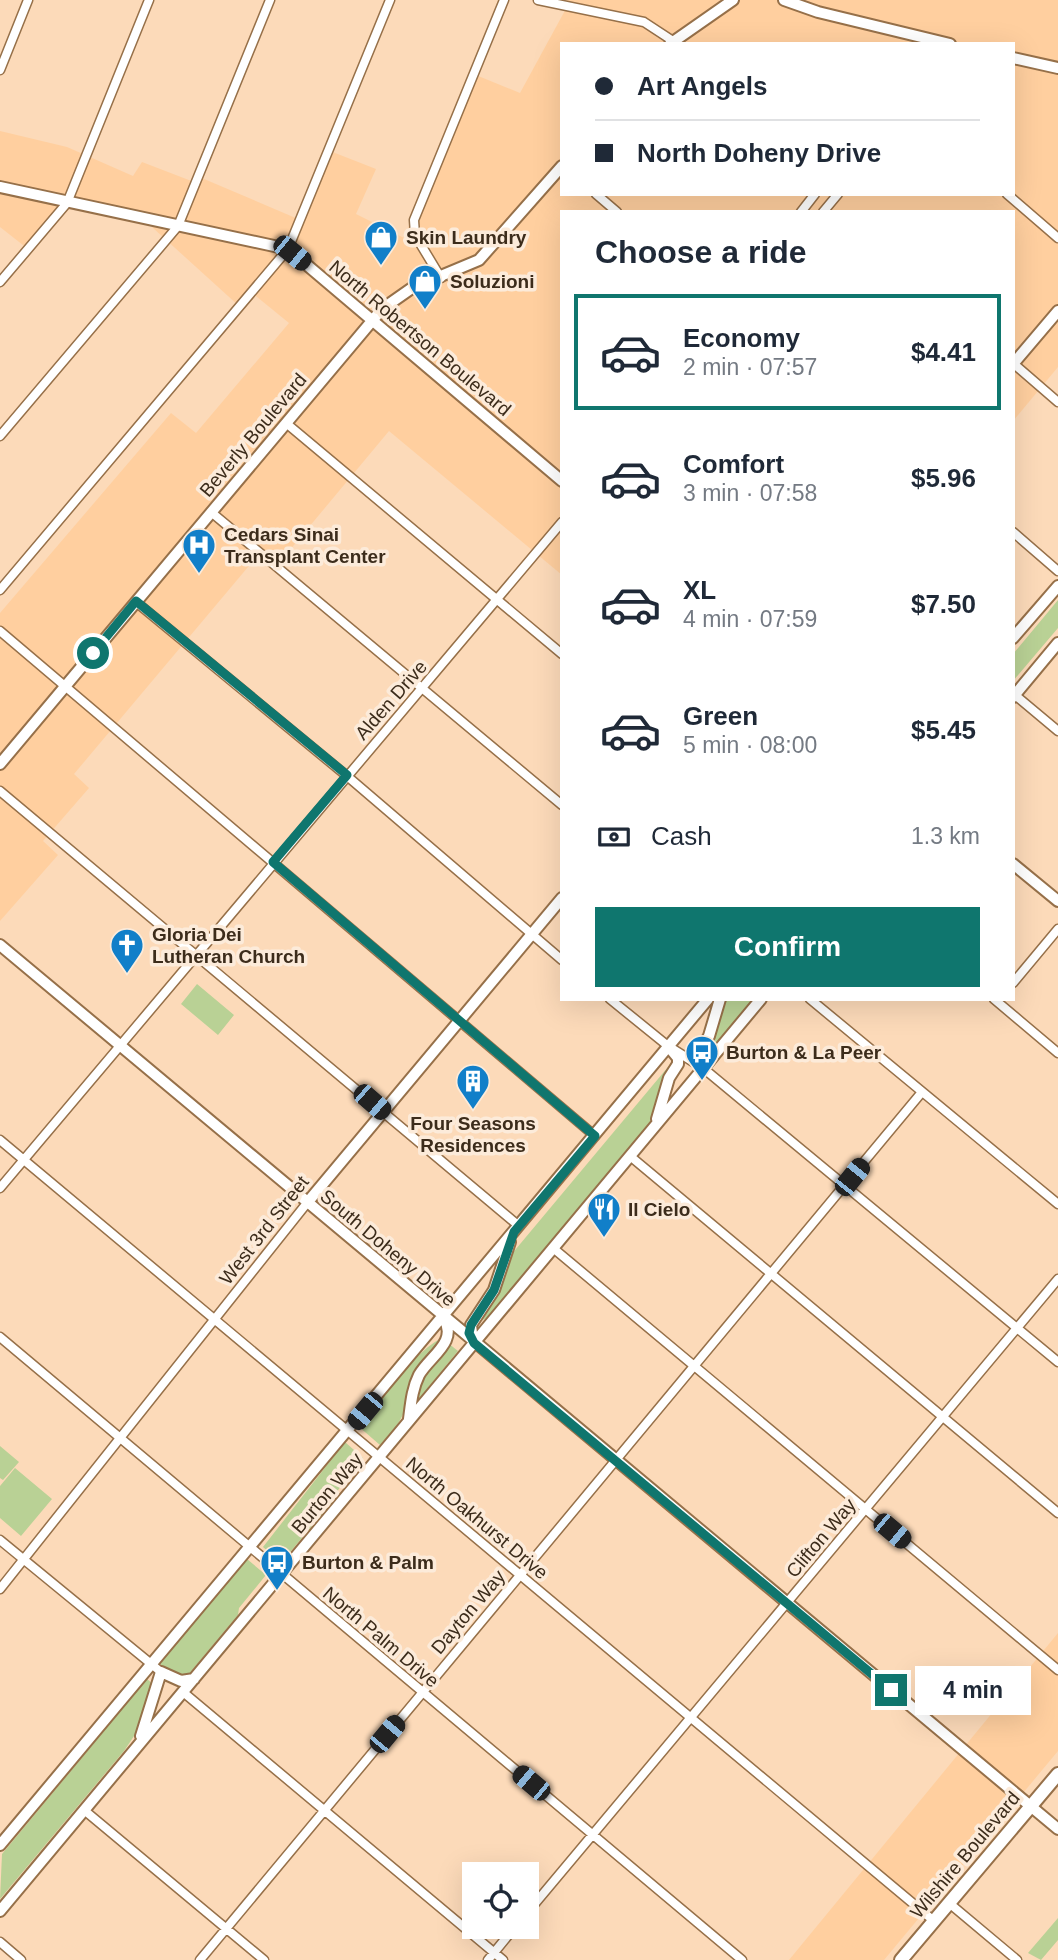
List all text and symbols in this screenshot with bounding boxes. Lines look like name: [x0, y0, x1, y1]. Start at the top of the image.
text: Art Angels: [637, 71, 768, 101]
text: North Doheny Drive: [637, 138, 881, 168]
shop icon: Skin Laundry: [362, 218, 400, 267]
place label: Skin Laundry: [406, 227, 527, 248]
car: [270, 232, 315, 274]
text: Choose a ride: [595, 234, 807, 270]
street label: North Robertson Boulevard: [325, 256, 515, 420]
shop icon: Soluzioni: [406, 262, 444, 311]
place label: Soluzioni: [450, 271, 534, 292]
icon: car: [599, 321, 662, 384]
text: Economy: [683, 323, 800, 353]
text: $4.41: [911, 337, 976, 367]
text: 2 min · 07:57: [683, 354, 817, 380]
street label: Beverly Boulevard: [195, 369, 311, 501]
icon: car: [599, 447, 662, 510]
text: Comfort: [683, 449, 784, 479]
text: $5.96: [911, 463, 976, 493]
text: 3 min · 07:58: [683, 480, 817, 506]
place label: Cedars Sinai Transplant Center: [224, 524, 386, 567]
hospital icon: Cedars Sinai Transplant Center: [180, 526, 218, 575]
icon: car: [599, 573, 662, 636]
text: XL: [683, 575, 716, 605]
text: $7.50: [911, 589, 976, 619]
text: 4 min · 07:59: [683, 606, 817, 632]
route start: [77, 637, 109, 669]
street label: Alden Drive: [351, 656, 431, 744]
icon: car: [599, 699, 662, 762]
text: Green: [683, 701, 758, 731]
text: $5.45: [911, 715, 976, 745]
text: 5 min · 08:00: [683, 732, 817, 758]
icon: cash: [595, 818, 633, 856]
text: Cash: [651, 821, 712, 851]
text: 1.3 km: [911, 823, 980, 849]
button: Confirm: [595, 907, 980, 987]
place label: Gloria Dei Lutheran Church: [152, 924, 305, 967]
church icon: Gloria Dei Lutheran Church: [108, 926, 146, 975]
bus stop icon: Burton & La Peer: [683, 1033, 721, 1082]
place label: Burton & La Peer: [726, 1042, 882, 1063]
building icon: Four Seasons Residences: [454, 1062, 492, 1111]
car: [350, 1080, 395, 1124]
place label: Four Seasons Residences: [410, 1113, 536, 1156]
car: [831, 1154, 874, 1200]
street label: West 3rd Street: [215, 1171, 313, 1288]
street label: South Doheny Drive: [316, 1185, 460, 1311]
restaurant icon: Il Cielo: [585, 1190, 623, 1239]
place label: Il Cielo: [628, 1199, 690, 1220]
car: [344, 1388, 387, 1434]
street label: Burton Way: [287, 1448, 367, 1538]
street label: North Oakhurst Drive: [402, 1453, 552, 1583]
street label: Clifton Way: [782, 1494, 860, 1582]
car: [870, 1509, 915, 1553]
bus stop icon: Burton & Palm: [258, 1543, 296, 1592]
place label: Burton & Palm: [302, 1552, 434, 1573]
street label: Dayton Way: [427, 1566, 509, 1658]
street label: North Palm Drive: [319, 1582, 443, 1692]
callout: 4 min: [916, 1666, 1031, 1714]
route end: [875, 1674, 907, 1706]
text: 4 min: [943, 1677, 1003, 1703]
car: [366, 1711, 409, 1757]
car: [509, 1761, 554, 1805]
street label: Wilshire Boulevard: [906, 1788, 1024, 1922]
map controls: [462, 1862, 539, 1939]
button: locate: [462, 1862, 539, 1939]

